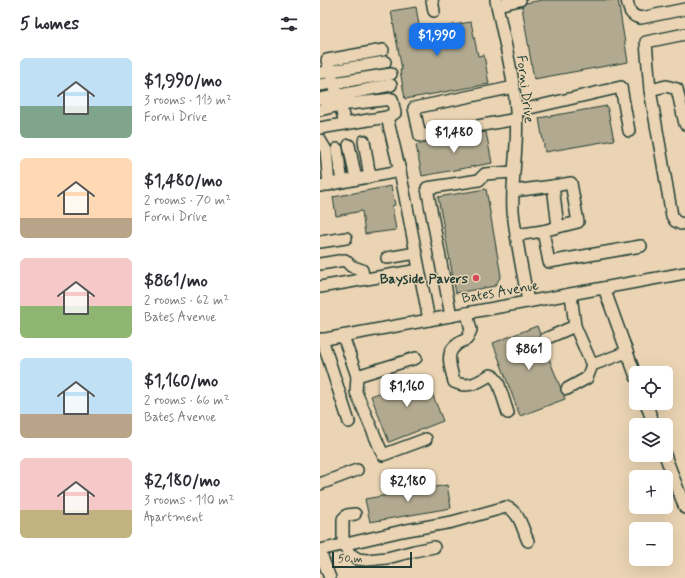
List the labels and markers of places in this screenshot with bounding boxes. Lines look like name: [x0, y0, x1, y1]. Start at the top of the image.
pin: $1,990: [404, 23, 470, 57]
pin: $1,480: [421, 120, 487, 154]
place label: Bayside Pavers: [380, 270, 469, 288]
marker: Bayside Pavers: [471, 273, 481, 283]
pin: $861: [505, 337, 553, 371]
pin: $1,160: [374, 374, 440, 408]
pin: $2,180: [375, 469, 441, 503]

